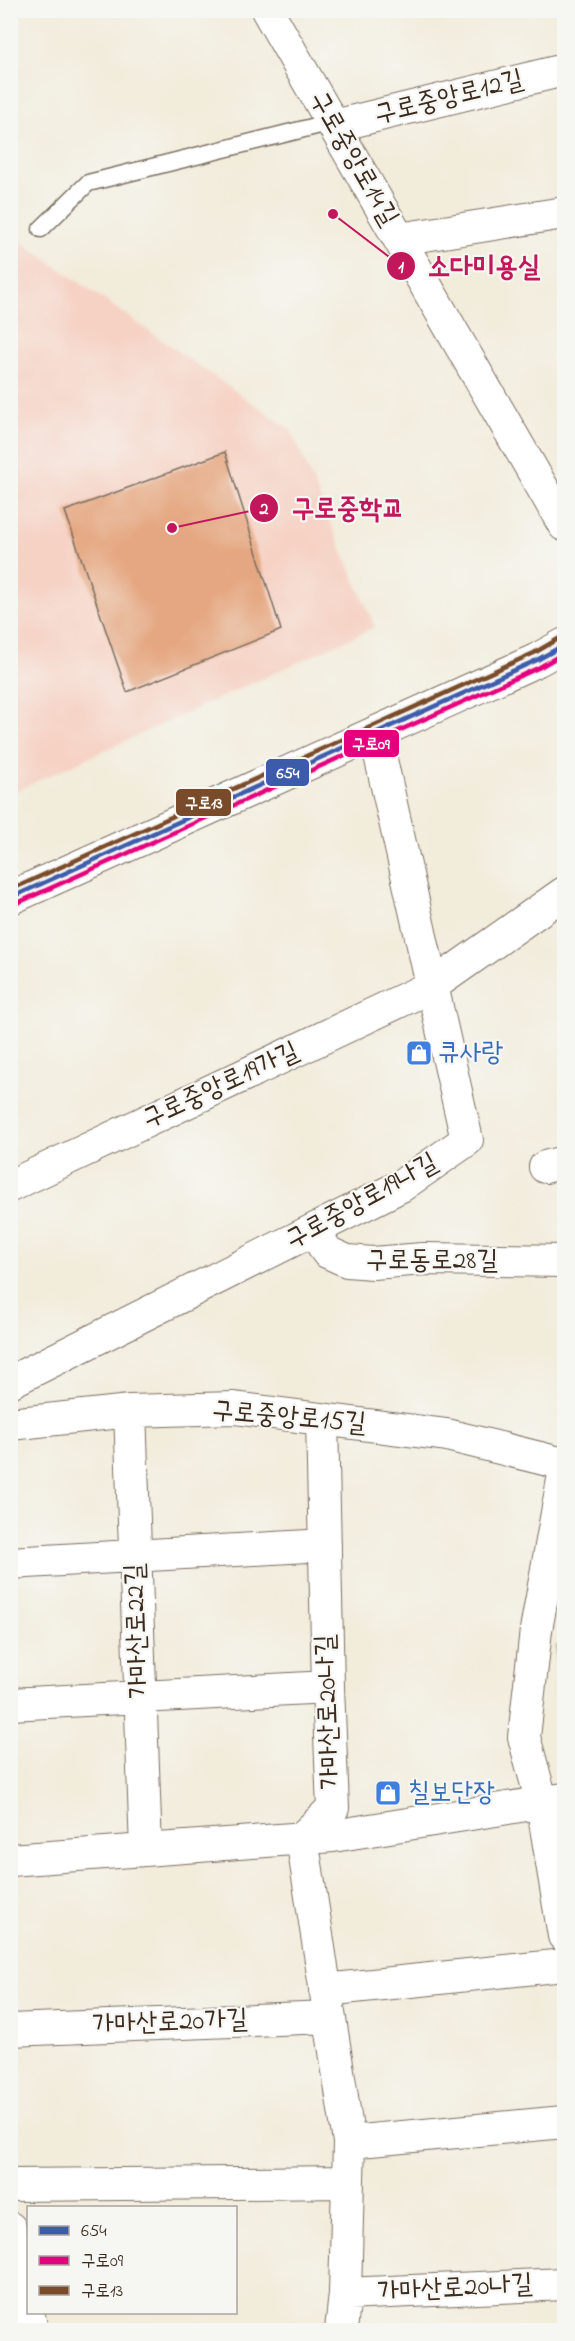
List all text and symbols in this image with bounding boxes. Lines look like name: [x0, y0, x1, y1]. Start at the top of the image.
street label: 구로중앙로12길: [370, 61, 528, 135]
street label: 구로중앙로14길: [299, 84, 408, 234]
callout: 소다미용실: [386, 243, 552, 289]
text: 소다미용실: [428, 248, 541, 289]
text: 1: [398, 255, 404, 281]
callout: 구로중학교: [249, 485, 416, 531]
text: 구로중학교: [292, 490, 404, 531]
text: 2: [259, 497, 269, 523]
line badge: 구로09: [343, 729, 400, 758]
text: 구로09: [352, 733, 390, 757]
line badge: 654: [265, 758, 310, 787]
text: 654: [276, 762, 300, 786]
line badge: 구로13: [175, 788, 232, 817]
text: 구로13: [185, 792, 223, 816]
street label: 구로중앙로19가길: [136, 1033, 306, 1139]
place label: 큐사랑: [438, 1034, 503, 1073]
shop icon: 큐사랑: [404, 1038, 434, 1068]
street label: 구로중앙로19나길: [279, 1144, 446, 1260]
street label: 구로동로28길: [366, 1242, 498, 1281]
street label: 구로중앙로15길: [210, 1392, 368, 1444]
street label: 가마산로22길: [116, 1562, 160, 1699]
street label: 가마산로20나길: [307, 1633, 351, 1790]
place label: 칠보단장: [408, 1774, 495, 1813]
shop icon: 칠보단장: [373, 1778, 403, 1808]
street label: 가마산로20가길: [92, 2001, 249, 2045]
legend: [27, 2206, 237, 2314]
text: 654: [81, 2219, 107, 2245]
text: 구로09: [81, 2249, 124, 2275]
street label: 가마산로20나길: [376, 2265, 534, 2313]
text: 구로13: [81, 2279, 123, 2305]

